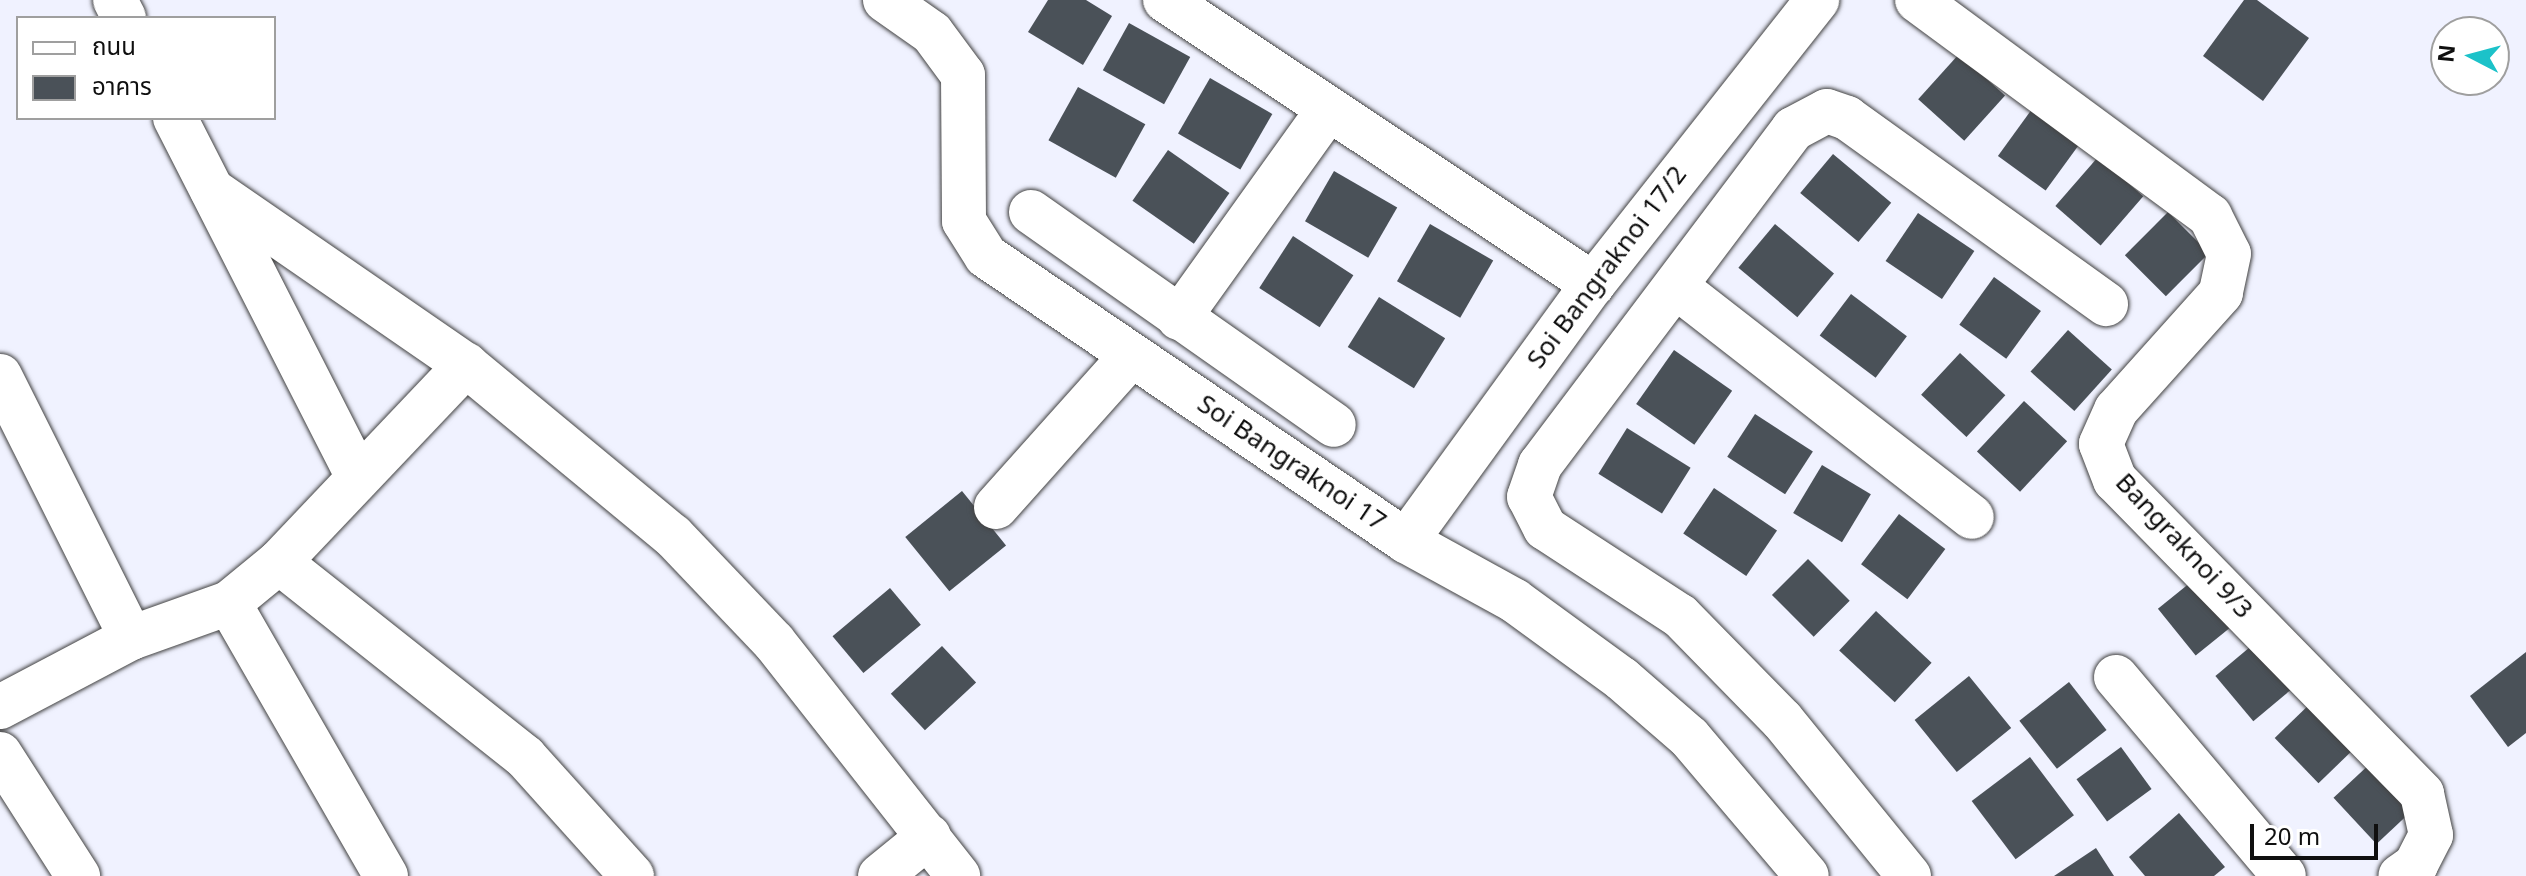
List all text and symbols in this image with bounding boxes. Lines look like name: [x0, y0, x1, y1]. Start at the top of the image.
legend: [16, 16, 276, 120]
north arrow: [2430, 16, 2510, 96]
text: ถนน: [92, 30, 136, 66]
text: N: [2430, 43, 2465, 64]
text: อาคาร: [92, 70, 152, 106]
street label: Soi Bangraknoi 17/2: [1522, 161, 1694, 375]
street label: Soi Bangraknoi 17: [1191, 389, 1391, 539]
street label: Bangraknoi 9/3: [2108, 468, 2258, 626]
scale bar: [2254, 808, 2382, 858]
text: 20 m: [2264, 820, 2320, 856]

